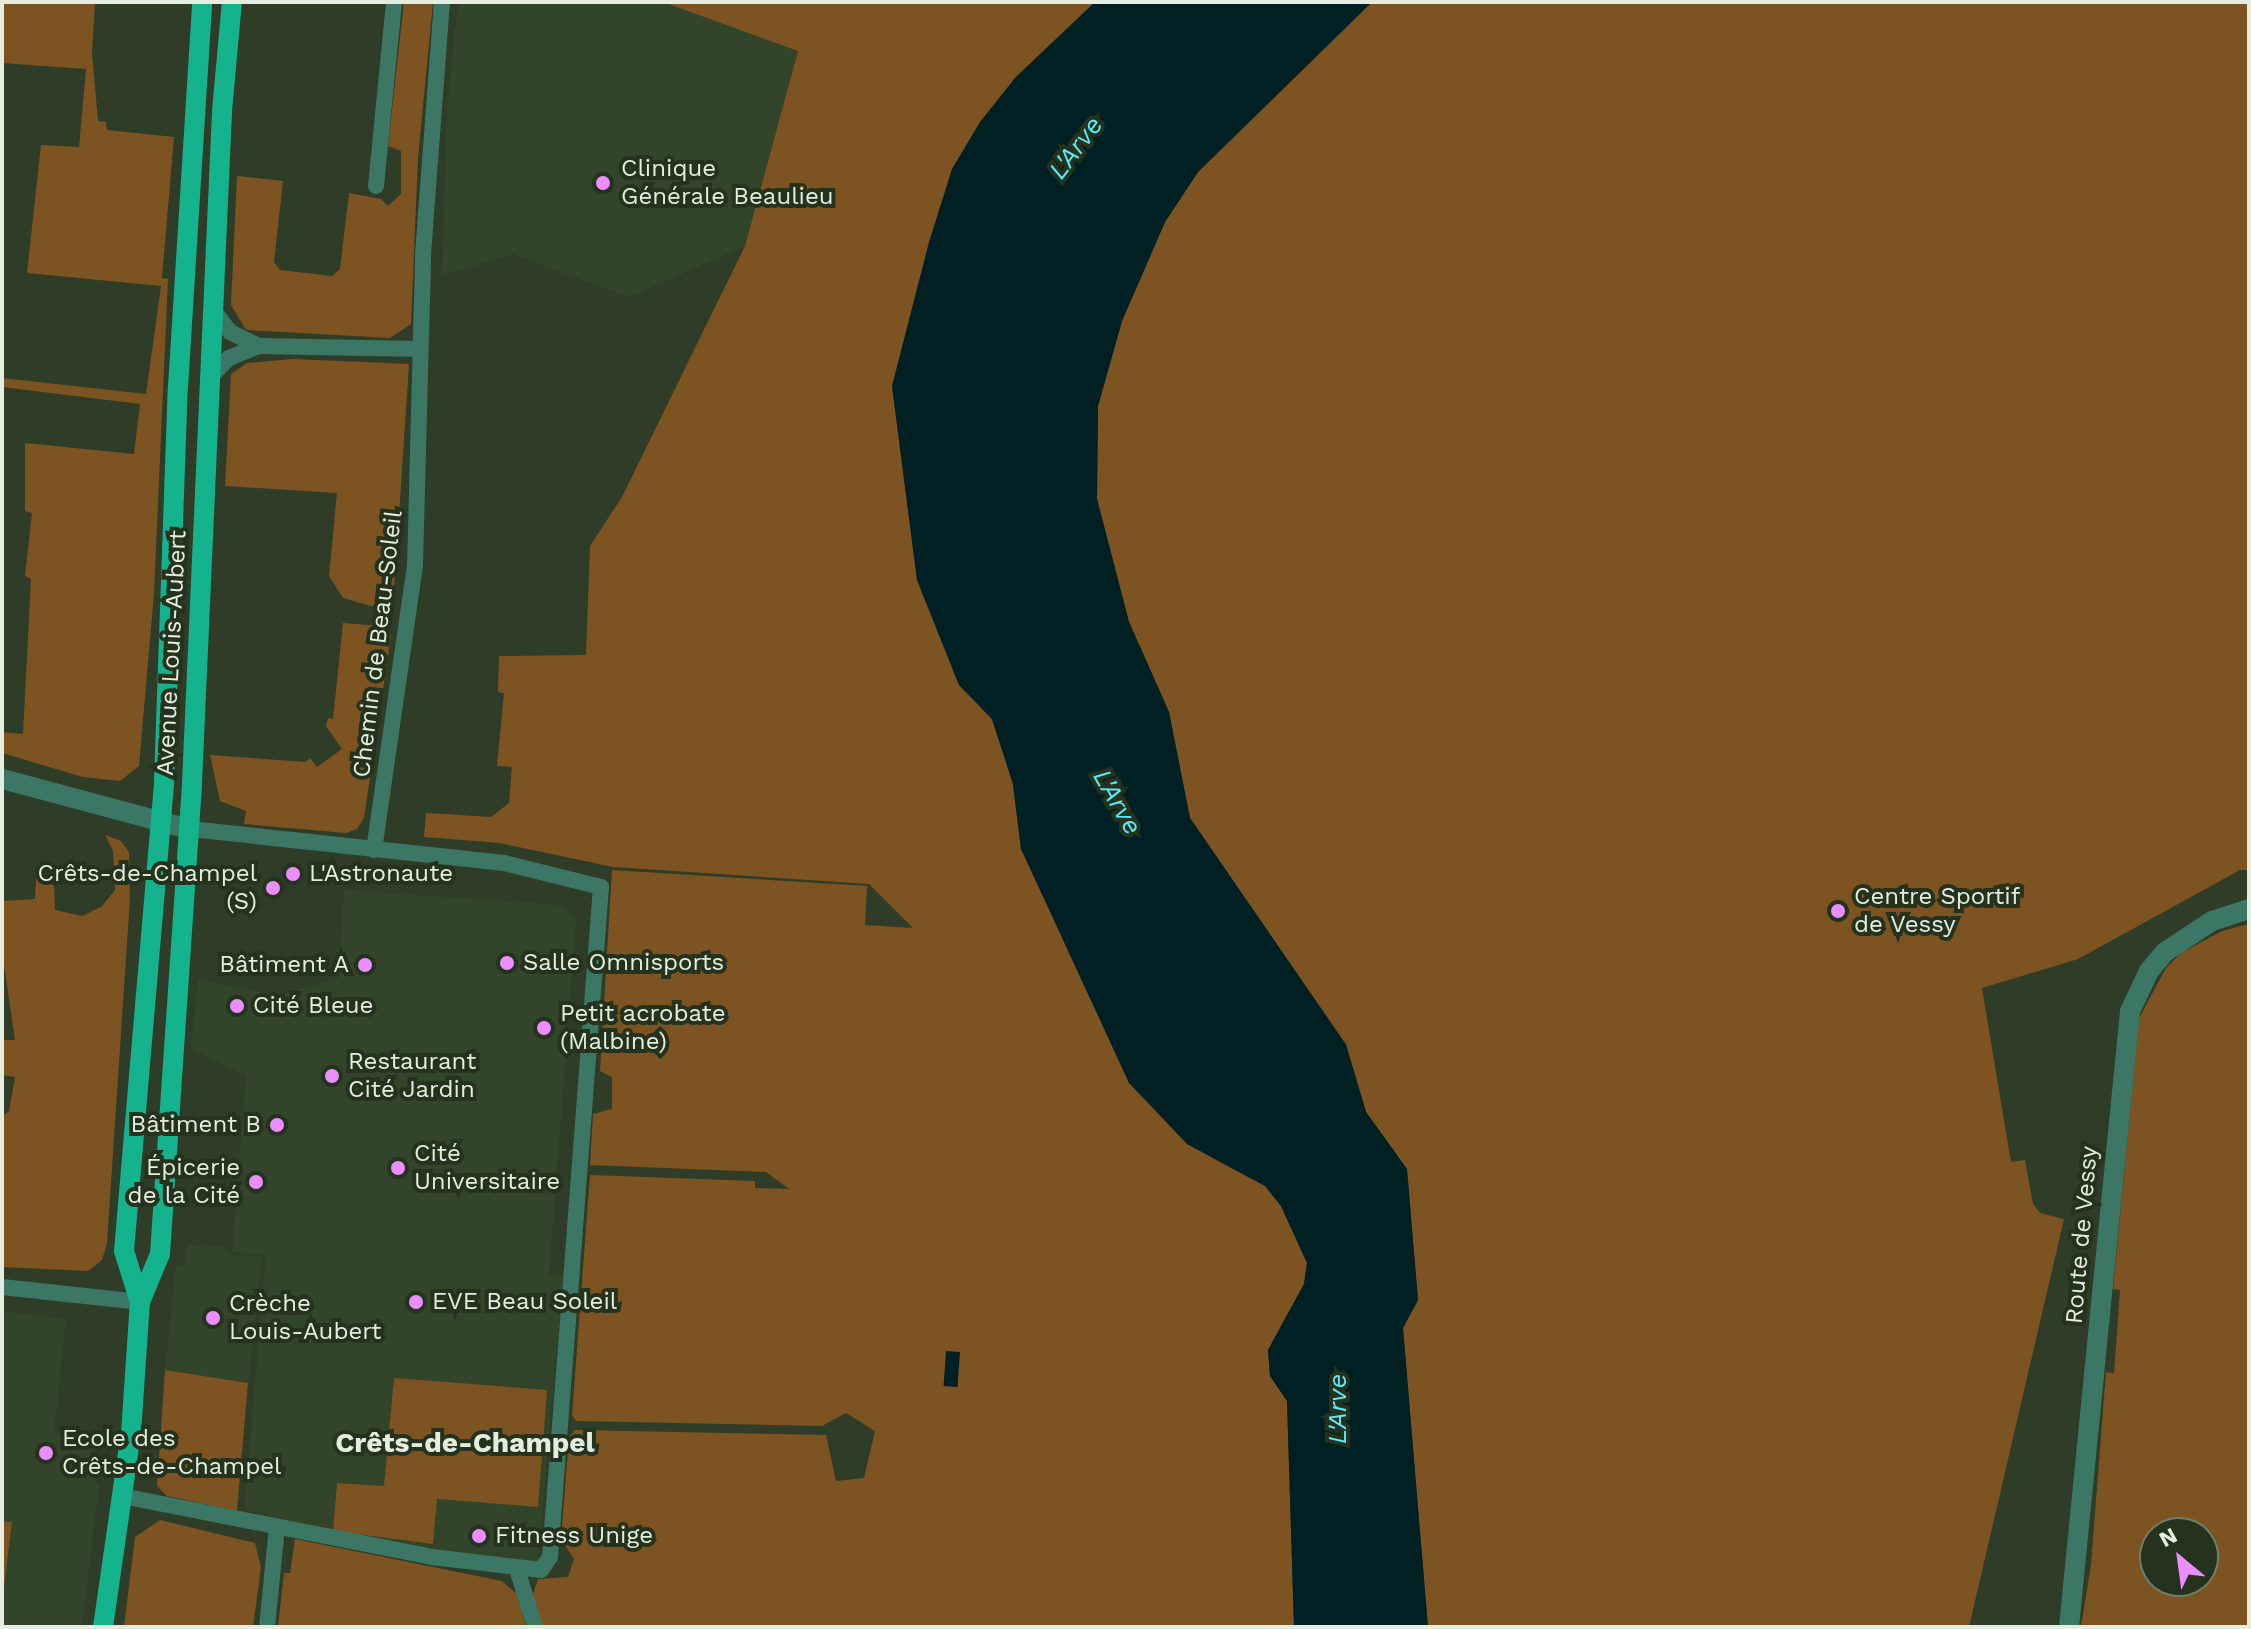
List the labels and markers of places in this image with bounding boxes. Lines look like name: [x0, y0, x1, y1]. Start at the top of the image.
place label: Clinique Générale Beaulieu: [621, 155, 834, 211]
marker: Clinique Générale Beaulieu: [592, 172, 614, 194]
place label: Crêts-de-Champel (S): [38, 860, 257, 916]
place label: L'Astronaute: [309, 860, 453, 888]
marker: L'Astronaute: [284, 865, 302, 883]
marker: Crêts-de-Champel (S): [264, 879, 282, 897]
place label: Centre Sportif de Vessy: [1854, 883, 2020, 939]
marker: Centre Sportif de Vessy: [1829, 902, 1847, 920]
place label: Salle Omnisports: [523, 949, 724, 977]
place label: Bâtiment A: [218, 951, 349, 979]
marker: Salle Omnisports: [498, 954, 516, 972]
marker: Bâtiment A: [356, 956, 374, 974]
place label: Cité Bleue: [253, 992, 373, 1020]
marker: Cité Bleue: [228, 997, 246, 1015]
place label: Petit acrobate (Malbine): [560, 1000, 725, 1056]
marker: Petit acrobate (Malbine): [535, 1019, 553, 1037]
place label: Restaurant Cité Jardin: [348, 1048, 476, 1104]
marker: Restaurant Cité Jardin: [323, 1067, 341, 1085]
place label: Bâtiment B: [130, 1111, 261, 1139]
marker: Bâtiment B: [268, 1116, 286, 1134]
place label: Cité Universitaire: [414, 1140, 560, 1196]
place label: Épicerie de la Cité: [127, 1154, 240, 1210]
marker: Cité Universitaire: [389, 1159, 407, 1177]
marker: Épicerie de la Cité: [247, 1173, 265, 1191]
place label: EVE Beau Soleil: [432, 1288, 617, 1316]
place label: Crèche Louis-Aubert: [229, 1290, 381, 1346]
marker: EVE Beau Soleil: [407, 1293, 425, 1311]
marker: Crèche Louis-Aubert: [204, 1309, 222, 1327]
place label: Ecole des Crêts-de-Champel: [62, 1425, 281, 1481]
marker: Ecole des Crêts-de-Champel: [37, 1444, 55, 1462]
place label: Fitness Unige: [495, 1522, 653, 1550]
marker: Fitness Unige: [470, 1527, 488, 1545]

